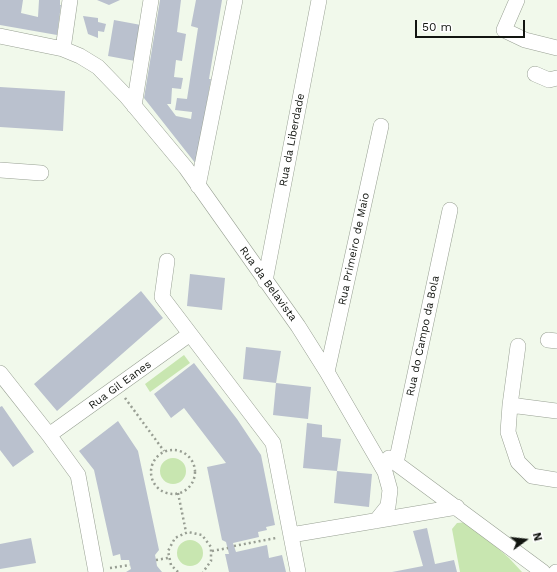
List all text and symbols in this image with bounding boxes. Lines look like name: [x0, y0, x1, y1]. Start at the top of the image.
scale bar: [417, 12, 527, 38]
text: 50 m: [422, 20, 452, 34]
street label: Rua da Liberdade: [277, 92, 307, 188]
street label: Rua Primeiro de Maio: [336, 192, 372, 306]
street label: Rua da Belavista: [236, 244, 300, 324]
street label: Rua do Campo da Bola: [404, 274, 442, 398]
street label: Rua Gil Eanes: [86, 358, 154, 412]
north arrow: [505, 520, 545, 560]
text: N: [530, 531, 544, 542]

